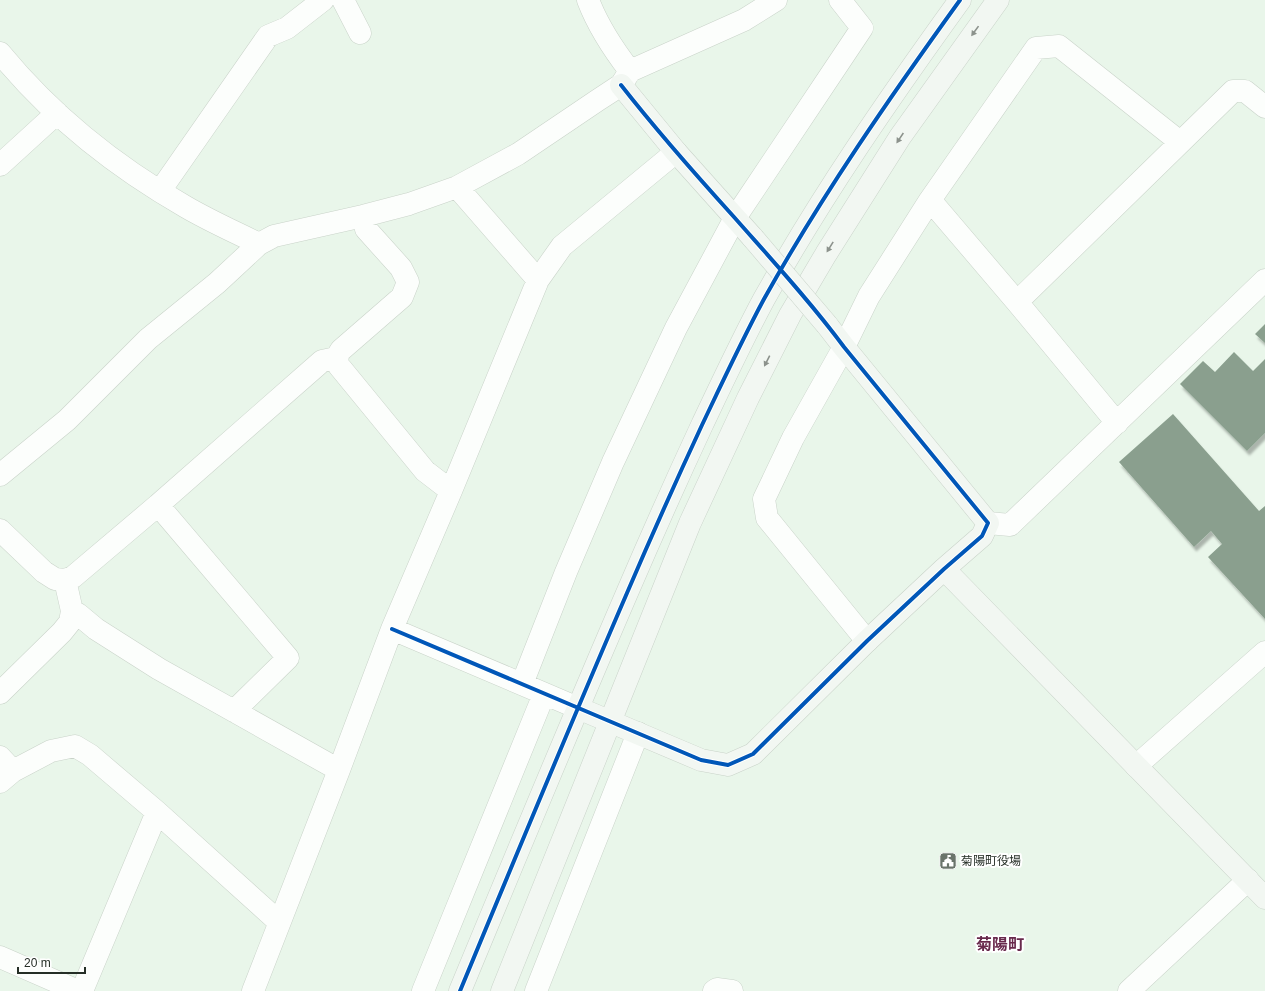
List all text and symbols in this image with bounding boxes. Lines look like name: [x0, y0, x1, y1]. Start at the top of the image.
one-way arrow: [971, 26, 979, 37]
one-way arrow: [896, 132, 904, 143]
one-way arrow: [826, 242, 834, 252]
one-way arrow: [764, 355, 770, 367]
public building icon: 菊陽町役場: [938, 851, 958, 871]
place label: 菊陽町役場: [961, 854, 1021, 868]
district label: 菊陽町: [976, 936, 1024, 953]
scale bar: [18, 949, 85, 975]
text: 20 m: [24, 956, 51, 970]

